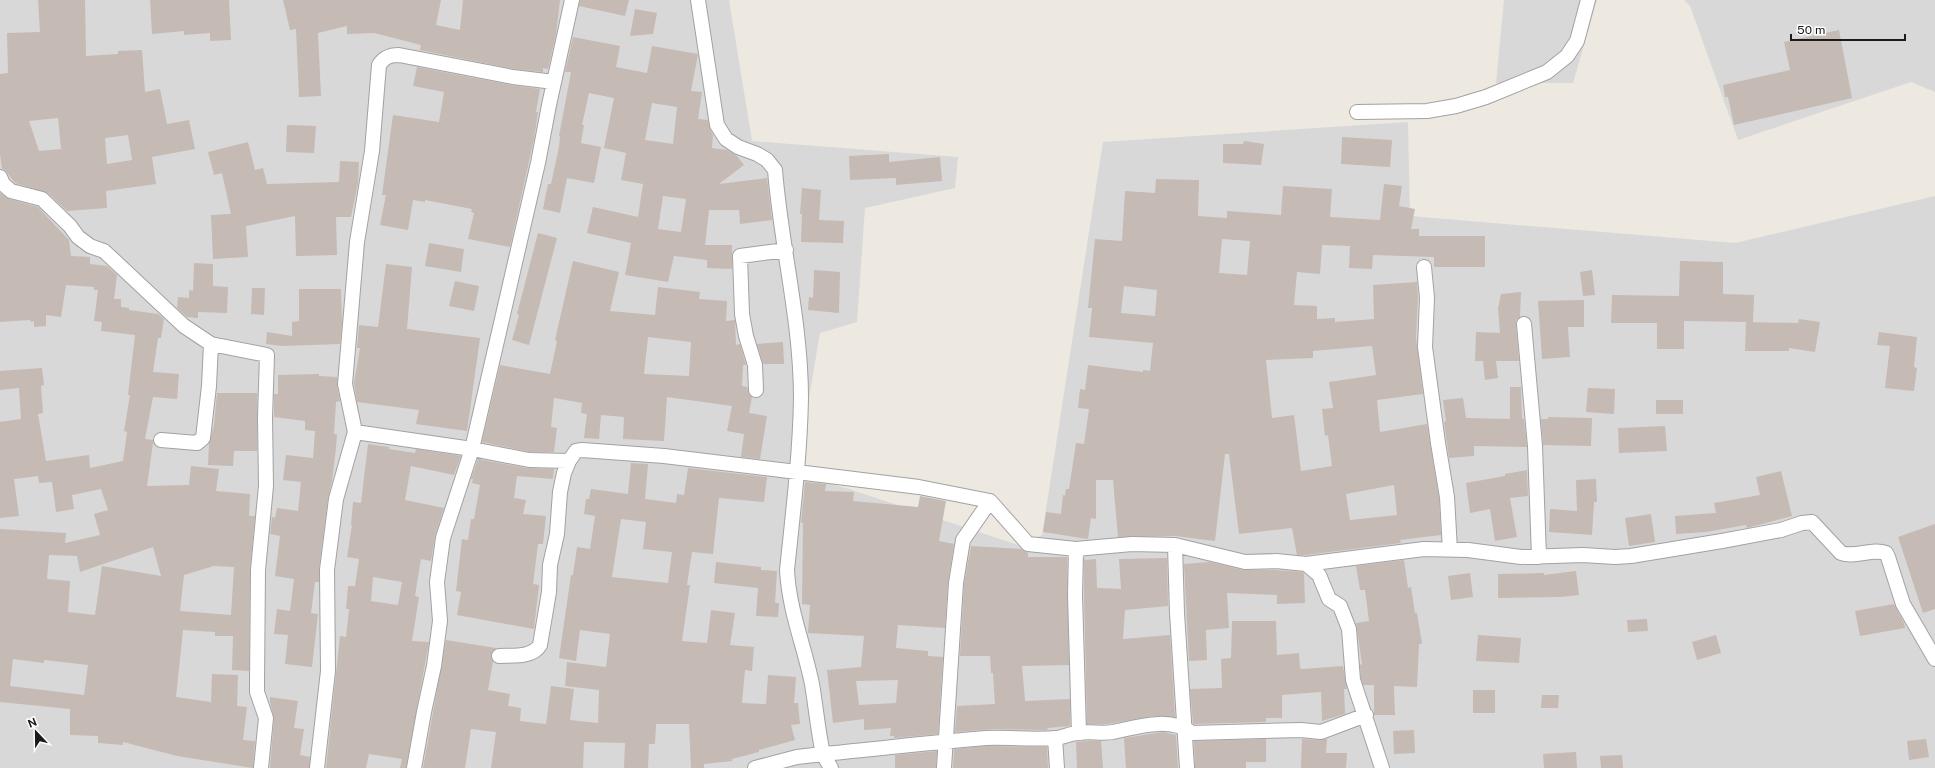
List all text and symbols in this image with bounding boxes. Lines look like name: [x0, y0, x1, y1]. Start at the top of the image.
scale bar: [1791, 16, 1905, 42]
text: 50 m: [1797, 23, 1825, 37]
north arrow: [16, 712, 56, 752]
text: N: [26, 716, 38, 730]

